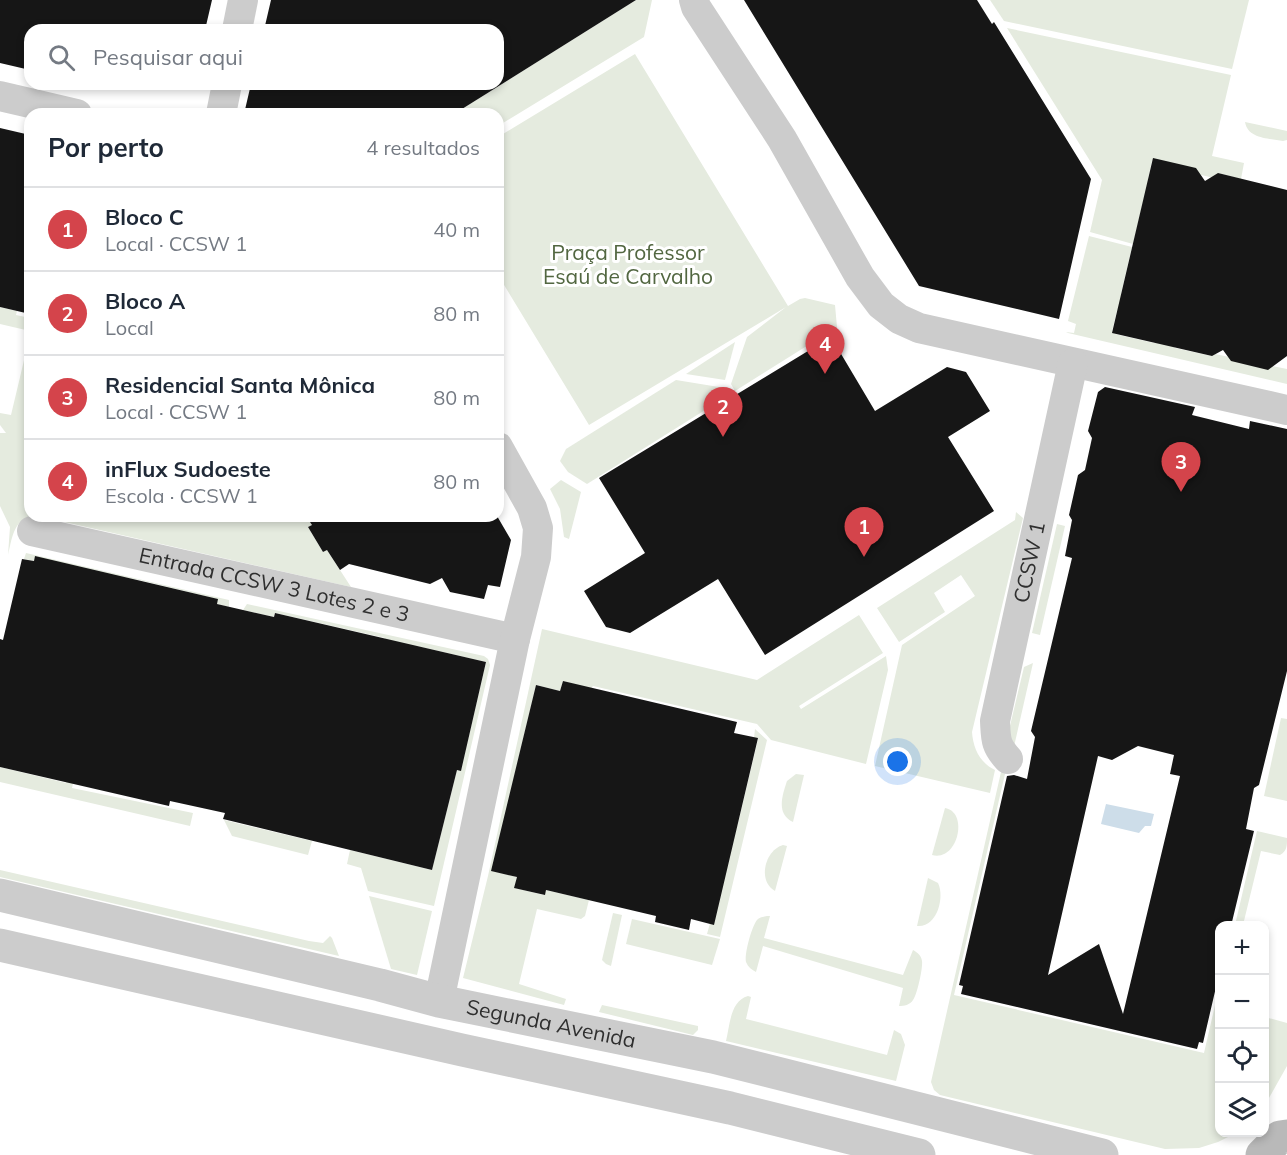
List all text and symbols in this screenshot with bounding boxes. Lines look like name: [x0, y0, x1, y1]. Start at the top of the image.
search box: [24, 24, 504, 90]
icon: search: [45, 41, 78, 74]
text: Pesquisar aqui: [93, 43, 243, 71]
text: Por perto: [48, 131, 164, 164]
text: 4 resultados: [366, 135, 480, 160]
text: Bloco C: [105, 203, 184, 231]
text: 1: [62, 217, 74, 242]
text: 40 m: [433, 217, 480, 242]
text: Local · CCSW 1: [105, 231, 247, 256]
park label: Praça Professor Esaú de Carvalho: [543, 239, 713, 289]
text: Bloco A: [105, 287, 185, 315]
text: 2: [62, 301, 74, 326]
text: 80 m: [433, 301, 480, 326]
text: Local: [105, 315, 154, 340]
pin: 4: [806, 324, 844, 374]
text: Residencial Santa Mônica: [105, 371, 375, 399]
text: 3: [62, 385, 74, 410]
text: 80 m: [433, 385, 480, 410]
pin: 2: [704, 388, 742, 437]
text: Local · CCSW 1: [105, 399, 247, 424]
pin: 3: [1162, 442, 1200, 492]
text: inFlux Sudoeste: [105, 455, 271, 483]
text: 4: [62, 469, 74, 494]
text: 80 m: [433, 469, 480, 494]
text: Escola · CCSW 1: [105, 483, 258, 508]
pin: 1: [844, 508, 884, 557]
street label: CCSW 1: [1007, 519, 1050, 605]
street label: Entrada CCSW 3 Lotes 2 e 3: [137, 541, 412, 627]
your location: [883, 747, 912, 776]
map controls: [1215, 921, 1269, 1137]
button: +: [1215, 921, 1269, 975]
button: −: [1215, 975, 1269, 1029]
street label: Segunda Avenida: [464, 993, 638, 1053]
button: locate: [1215, 1029, 1269, 1083]
button: layers: [1215, 1083, 1269, 1137]

